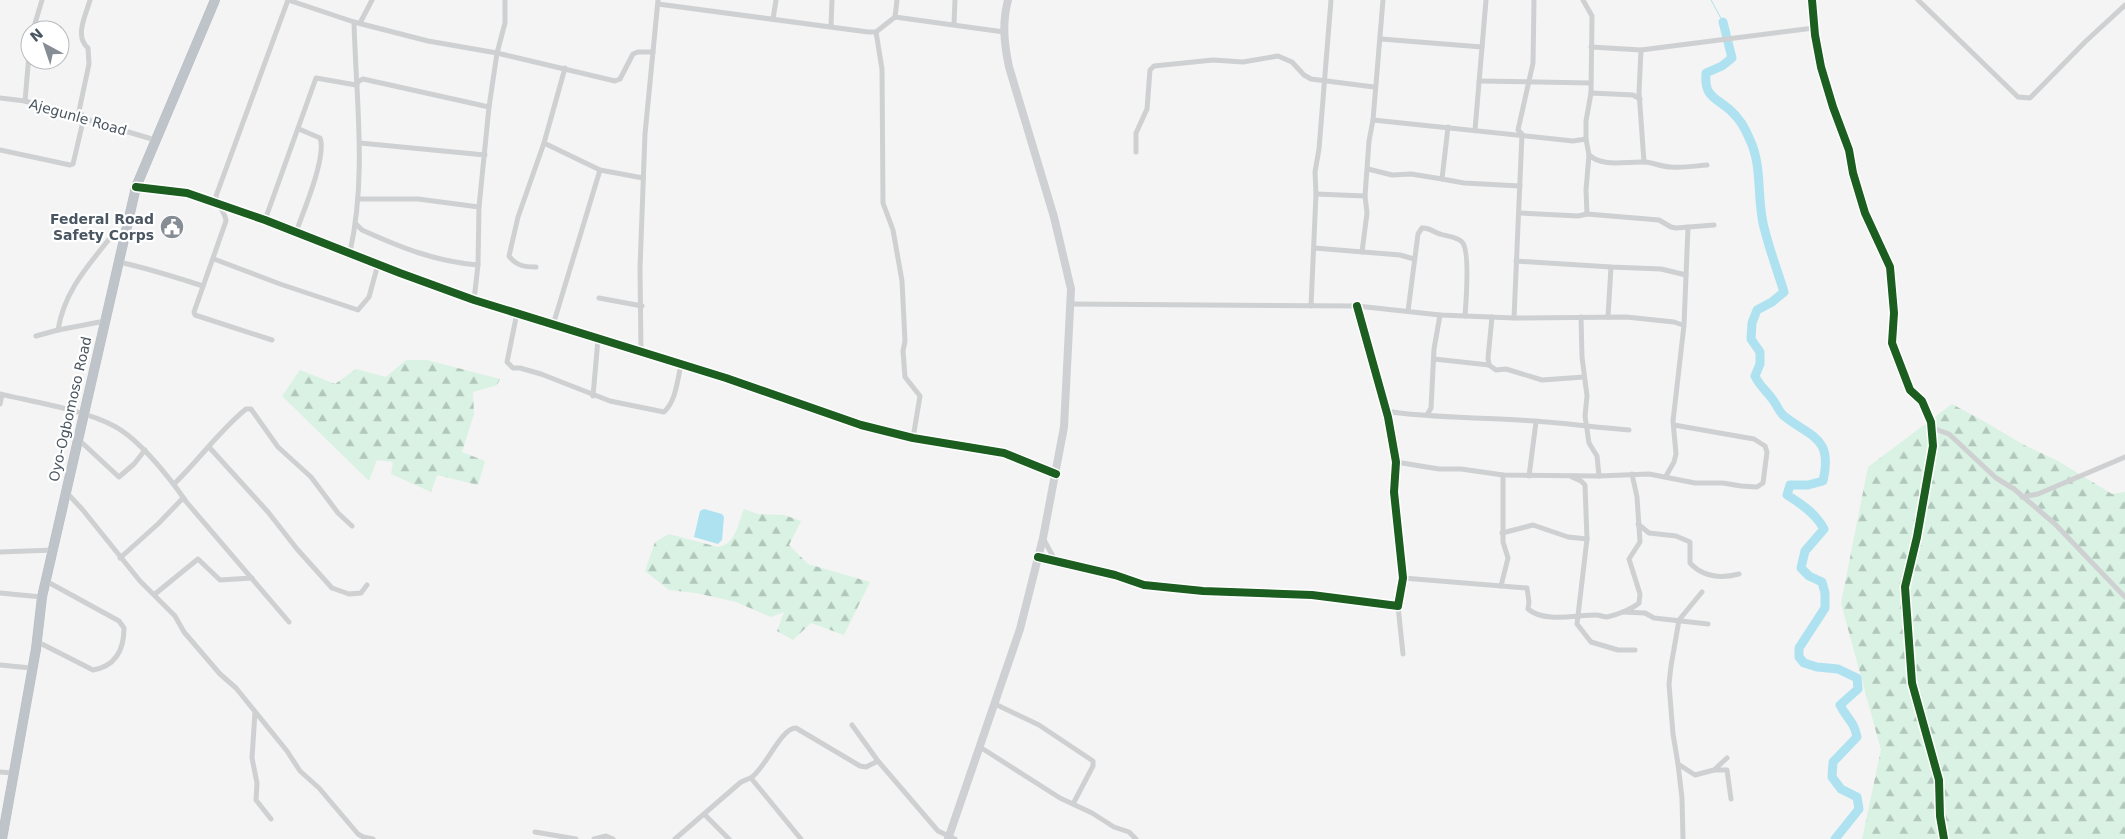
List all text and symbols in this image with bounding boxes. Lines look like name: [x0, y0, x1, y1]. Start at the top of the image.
north arrow: [20, 20, 70, 70]
text: N: [27, 25, 46, 45]
street label: Ajegunle Road: [27, 95, 129, 139]
place label: Federal Road Safety Corps: [50, 211, 154, 243]
public building icon: Federal Road Safety Corps: [159, 214, 185, 240]
street label: Oyo-Ogbomoso Road: [45, 335, 95, 483]

